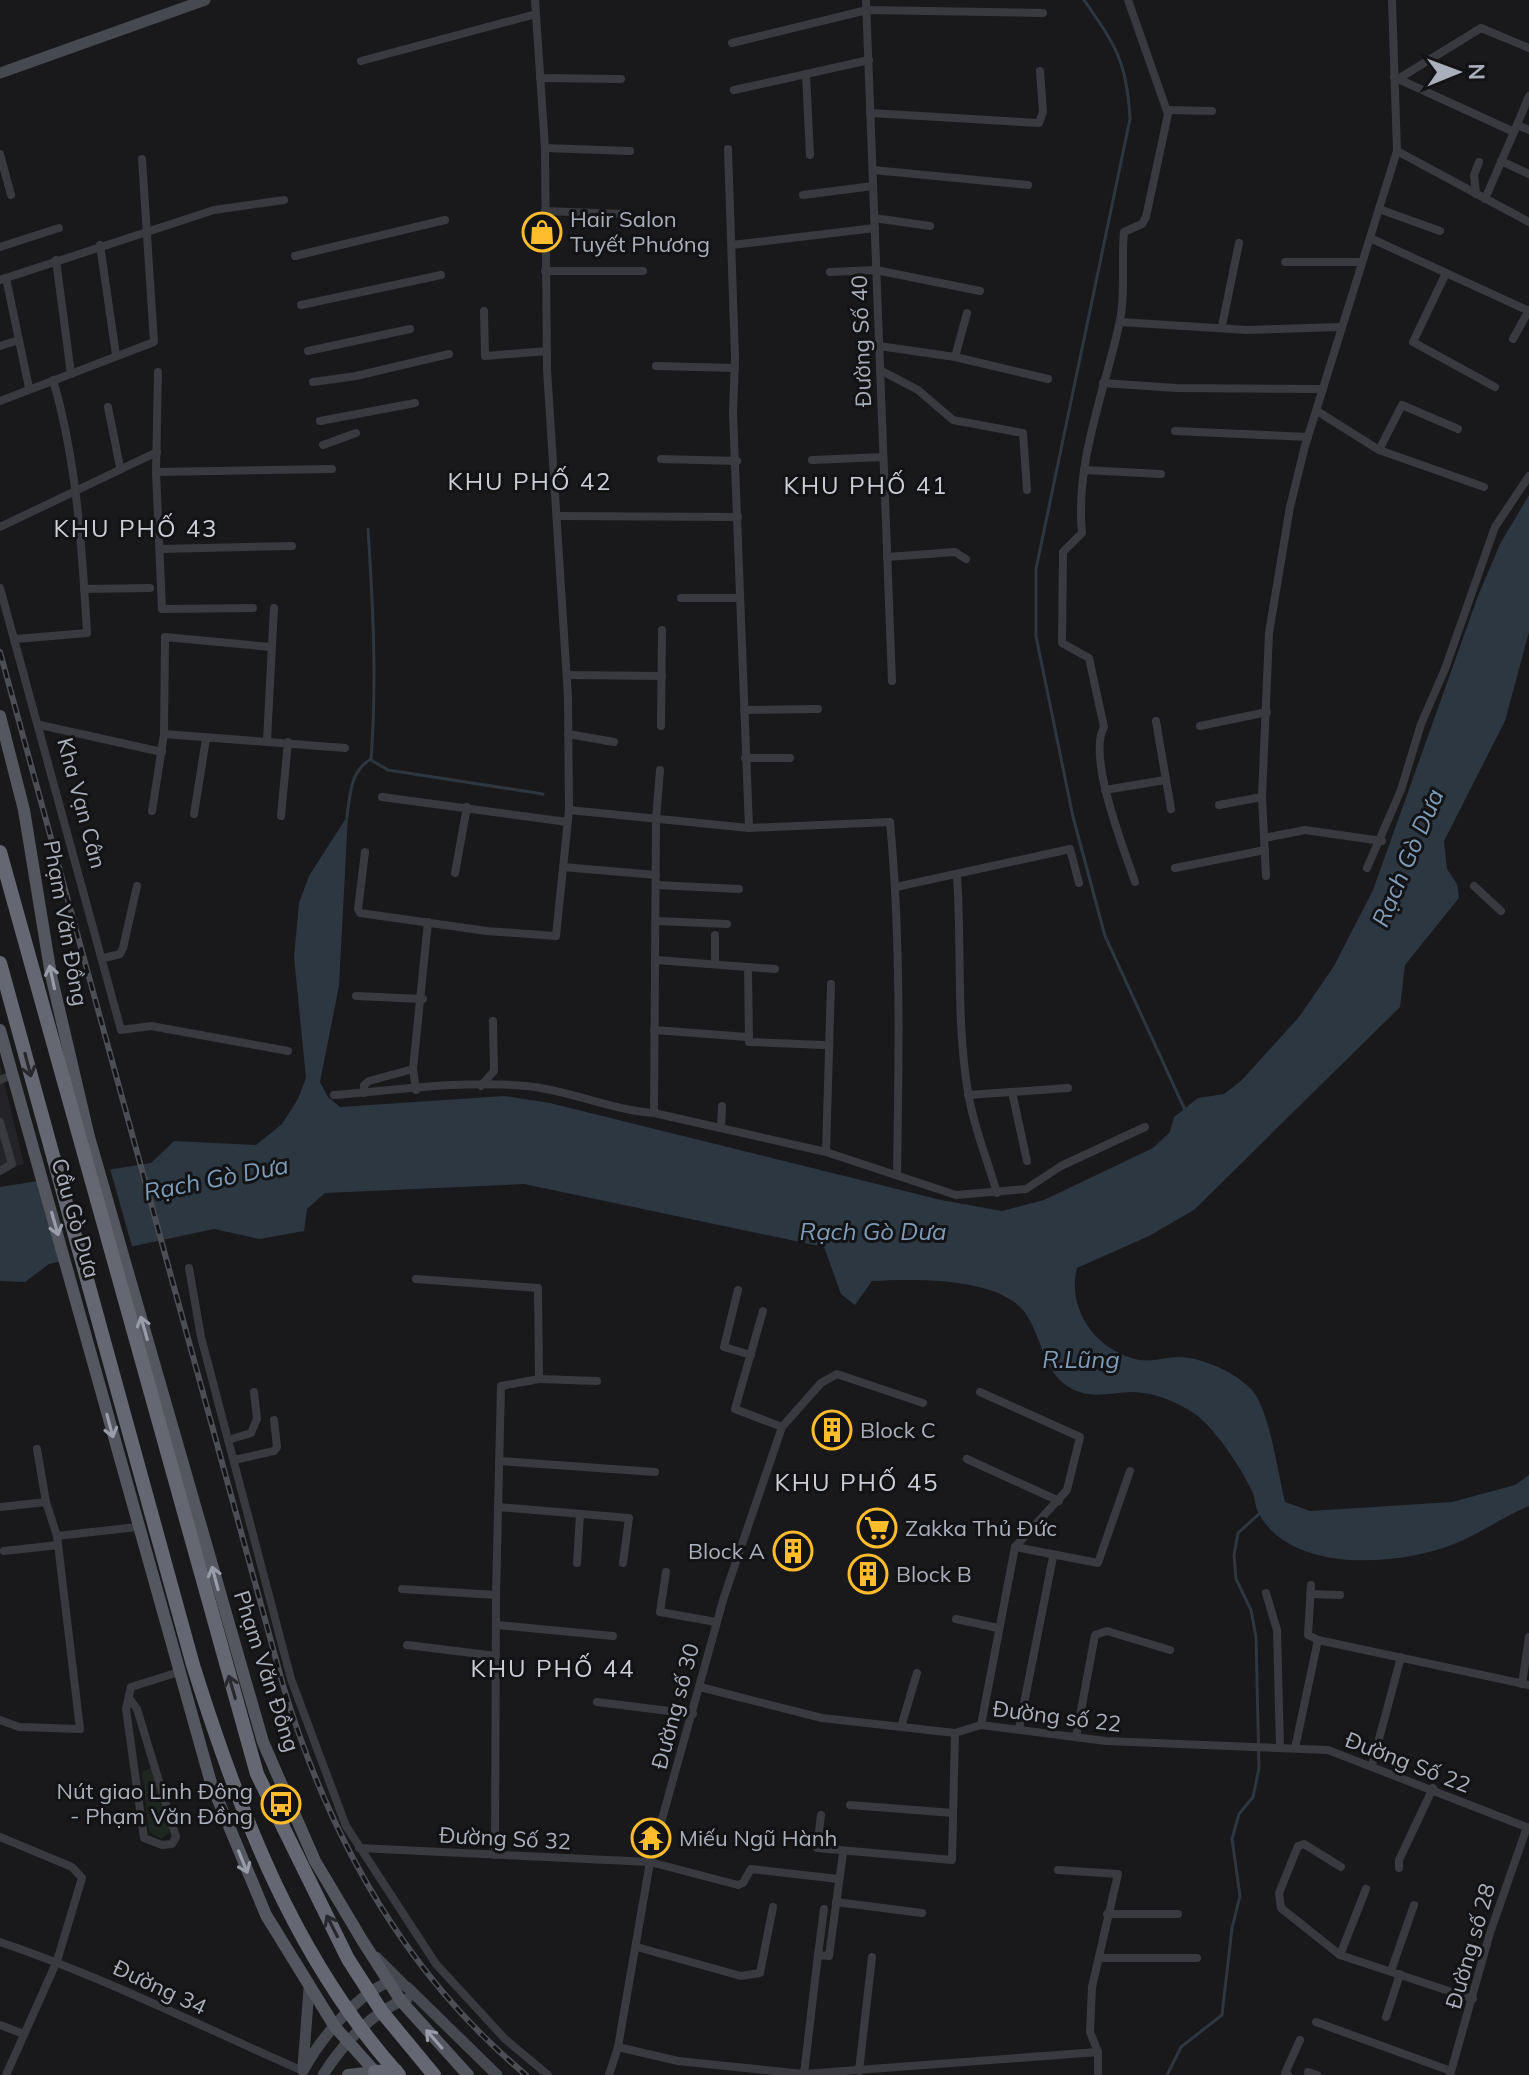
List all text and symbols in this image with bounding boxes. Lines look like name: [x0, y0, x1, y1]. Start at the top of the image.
north arrow: [1417, 32, 1497, 112]
text: N: [1463, 63, 1491, 80]
place label: Hair Salon Tuyết Phương: [570, 205, 710, 258]
shop icon: Hair Salon Tuyết Phương: [521, 211, 563, 253]
street label: Đường Số 40: [845, 275, 877, 407]
district label: KHU PHỐ 42: [448, 466, 612, 496]
district label: KHU PHỐ 41: [784, 470, 948, 500]
district label: KHU PHỐ 43: [54, 513, 218, 543]
street label: Kha Vạn Cân: [51, 735, 113, 871]
water label: Rạch Gò Dưa: [1365, 784, 1450, 931]
street label: Phạm Văn Đồng: [38, 838, 94, 1008]
one-way arrow: [44, 964, 59, 990]
one-way arrow: [21, 1052, 36, 1078]
water label: Rạch Gò Dưa: [141, 1149, 291, 1207]
street label: Cầu Gò Dưa: [46, 1155, 106, 1281]
one-way arrow: [48, 1211, 63, 1237]
water label: Rạch Gò Dưa: [800, 1216, 946, 1246]
one-way arrow: [136, 1315, 151, 1341]
water label: R.Lũng: [1042, 1344, 1120, 1374]
building icon: Block C: [811, 1409, 853, 1451]
one-way arrow: [104, 1413, 119, 1439]
place label: Block C: [860, 1416, 936, 1444]
district label: KHU PHỐ 45: [775, 1467, 939, 1497]
supermarket icon: Zakka Thủ Đức: [856, 1507, 898, 1549]
place label: Zakka Thủ Đức: [905, 1514, 1057, 1542]
building icon: Block A: [772, 1530, 814, 1572]
place label: Block A: [688, 1537, 765, 1565]
building icon: Block B: [847, 1553, 889, 1595]
place label: Block B: [896, 1560, 972, 1588]
one-way arrow: [206, 1565, 221, 1591]
street label: Phạm Văn Đồng: [228, 1587, 306, 1755]
street label: Đường số 30: [645, 1640, 705, 1772]
district label: KHU PHỐ 44: [471, 1653, 635, 1683]
one-way arrow: [224, 1675, 239, 1701]
street label: Đường số 22: [991, 1694, 1123, 1738]
street label: Đường Số 22: [1341, 1725, 1475, 1799]
place label: Nút giao Linh Đông - Phạm Văn Đồng: [57, 1777, 253, 1830]
bus stop icon: Nút giao Linh Đông - Phạm Văn Đồng: [260, 1783, 302, 1825]
temple icon: Miếu Ngũ Hành: [630, 1817, 672, 1859]
street label: Đường Số 32: [438, 1821, 572, 1855]
place label: Miếu Ngũ Hành: [679, 1824, 838, 1852]
one-way arrow: [236, 1849, 251, 1874]
street label: Đường số 28: [1439, 1880, 1501, 2012]
one-way arrow: [323, 1915, 339, 1939]
street label: Đường 34: [109, 1953, 211, 2021]
one-way arrow: [425, 2029, 443, 2049]

